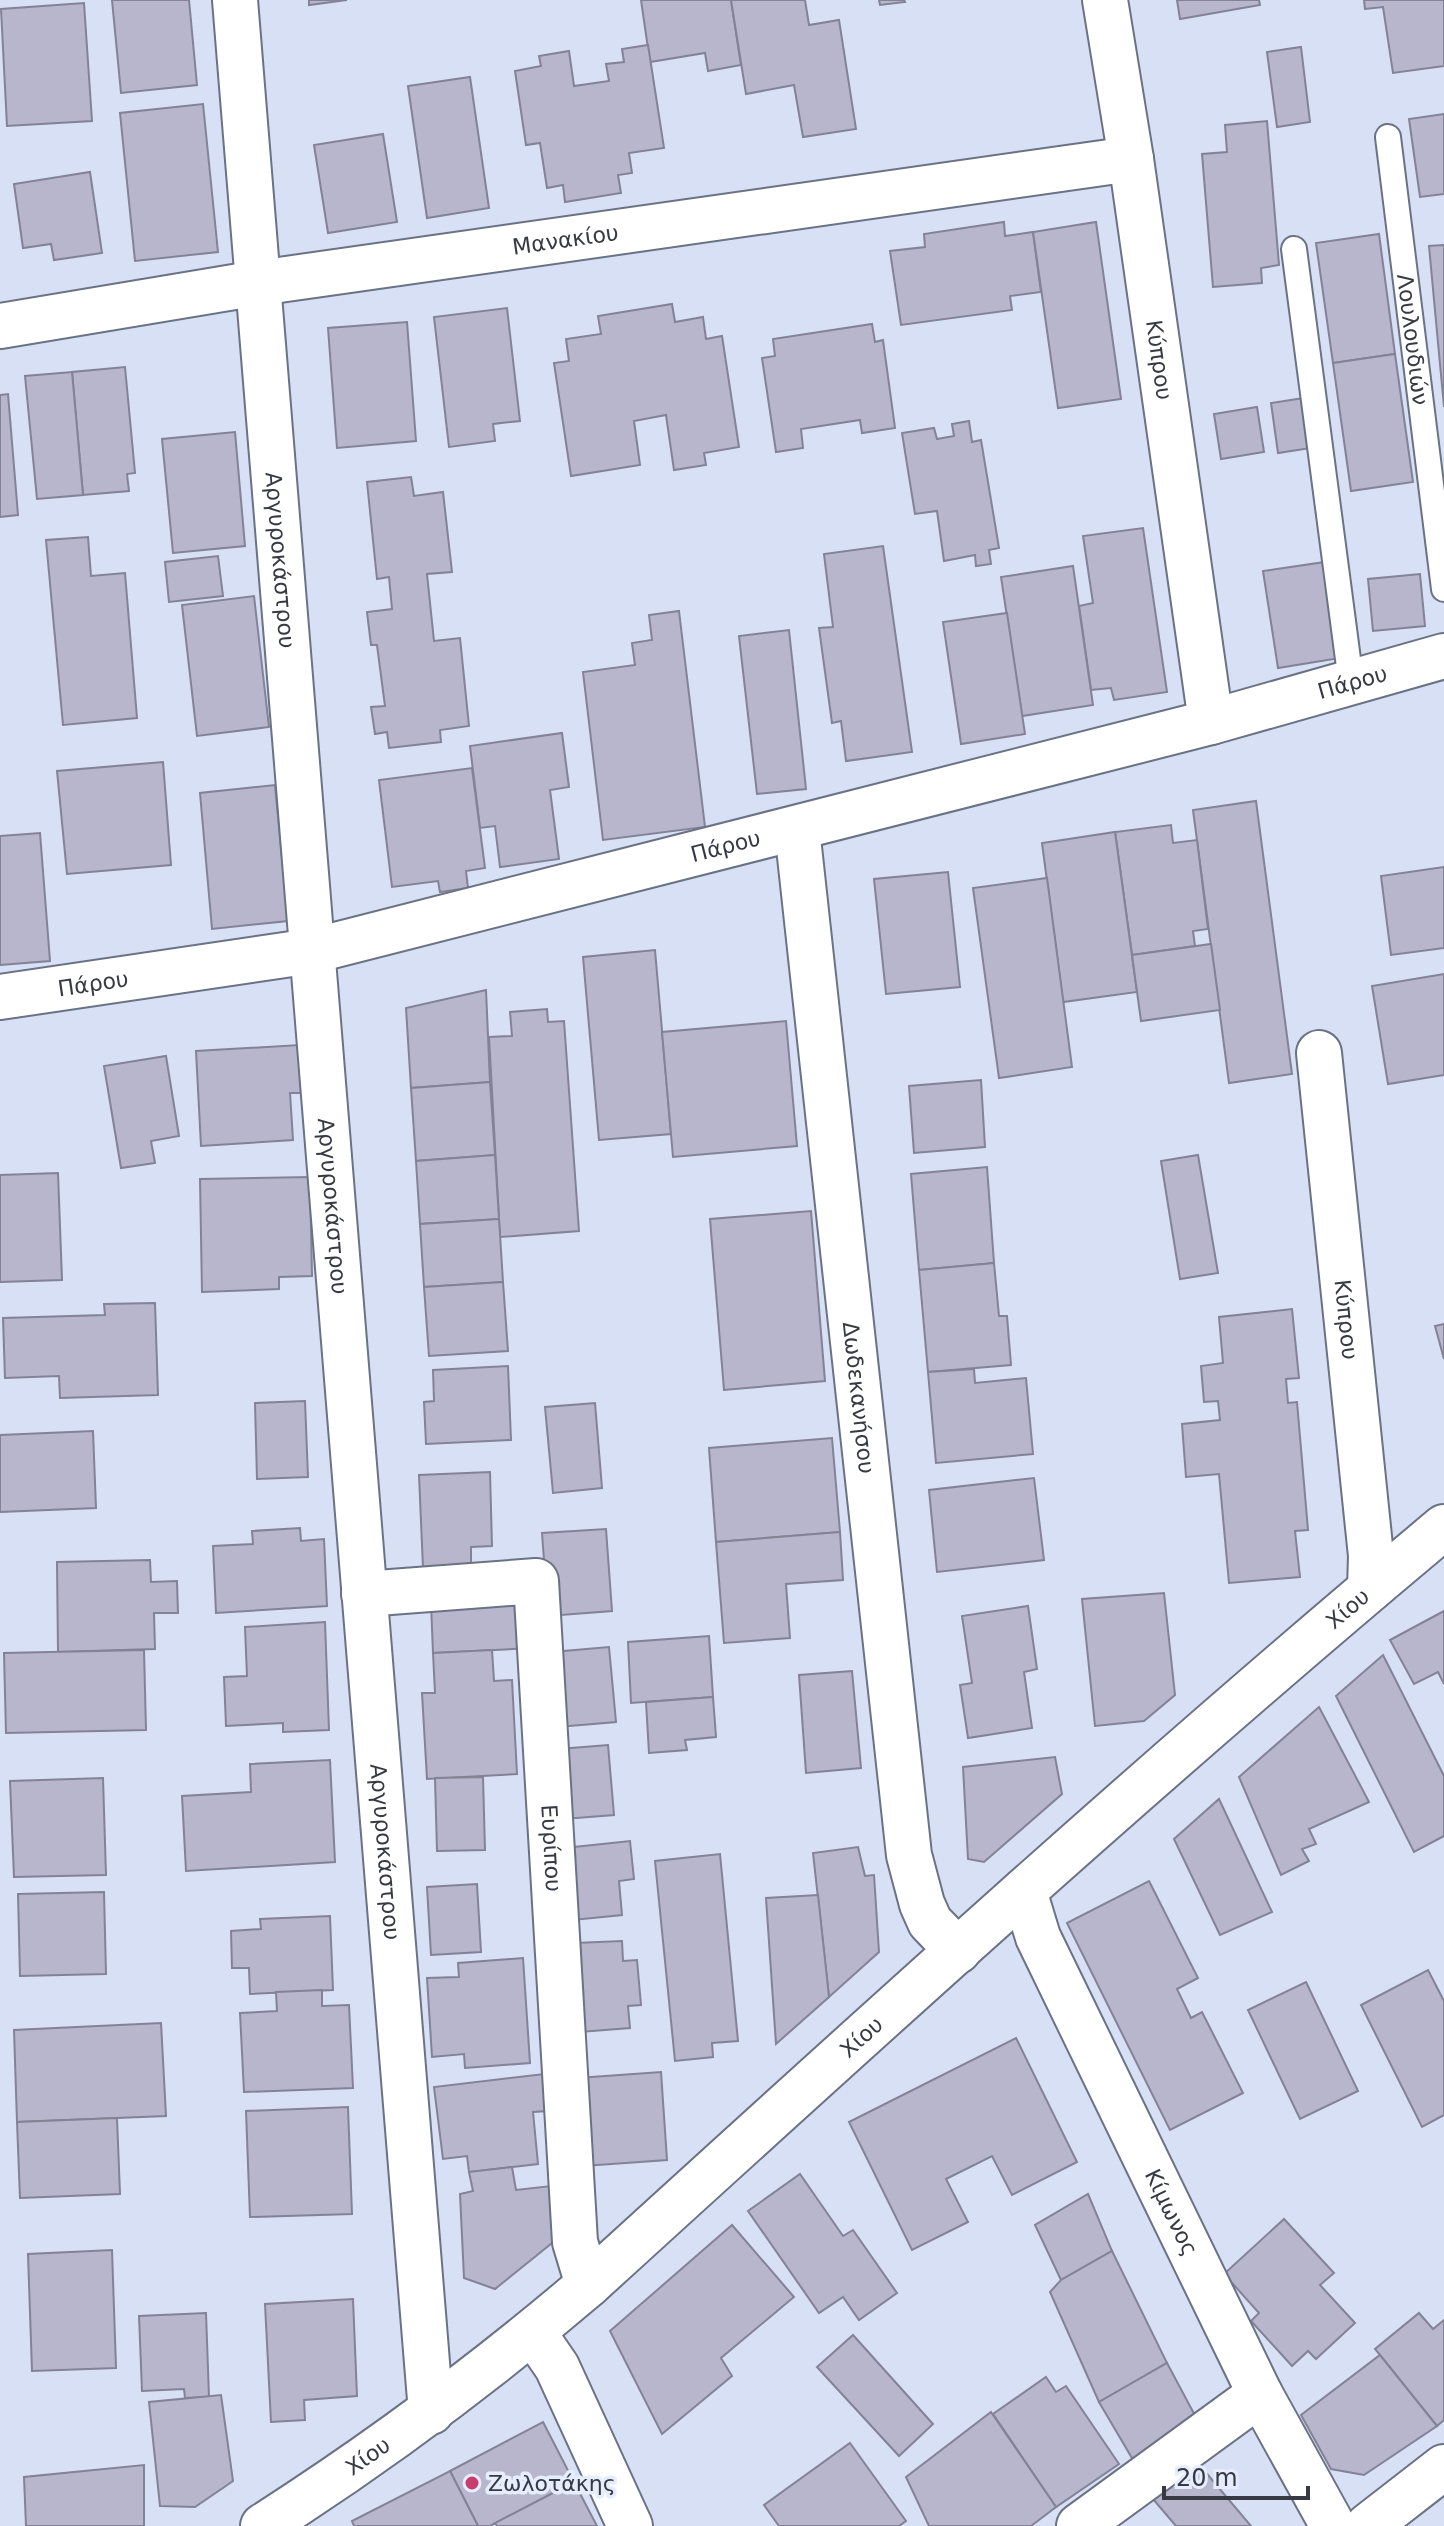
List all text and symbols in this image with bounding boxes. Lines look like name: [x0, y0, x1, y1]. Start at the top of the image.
street label: Μανακίου: [511, 220, 620, 260]
street label: Λουλουδιών: [1392, 272, 1433, 407]
street label: Κύπρου: [1141, 318, 1177, 402]
street label: Αργυροκάστρου: [260, 471, 300, 649]
street label: Πάρου: [1315, 661, 1390, 704]
street label: Πάρου: [688, 825, 763, 867]
street label: Πάρου: [56, 966, 130, 1001]
street label: Αργυροκάστρου: [313, 1117, 352, 1295]
street label: Κύπρου: [1329, 1278, 1363, 1361]
street label: Δωδεκανήσου: [838, 1320, 879, 1475]
street label: Χίου: [1321, 1584, 1374, 1634]
street label: Αργυροκάστρου: [365, 1763, 405, 1941]
street label: Ευρίπου: [536, 1804, 566, 1892]
street label: Χίου: [835, 2012, 888, 2063]
street label: Κίμωνος: [1140, 2165, 1203, 2260]
street label: Χίου: [341, 2432, 395, 2480]
scale bar: [1164, 2450, 1308, 2500]
text: 20 m: [1176, 2464, 1238, 2492]
place label: Ζωλοτάκης: [488, 2471, 616, 2496]
marker: Ζωλοτάκης: [463, 2474, 481, 2492]

